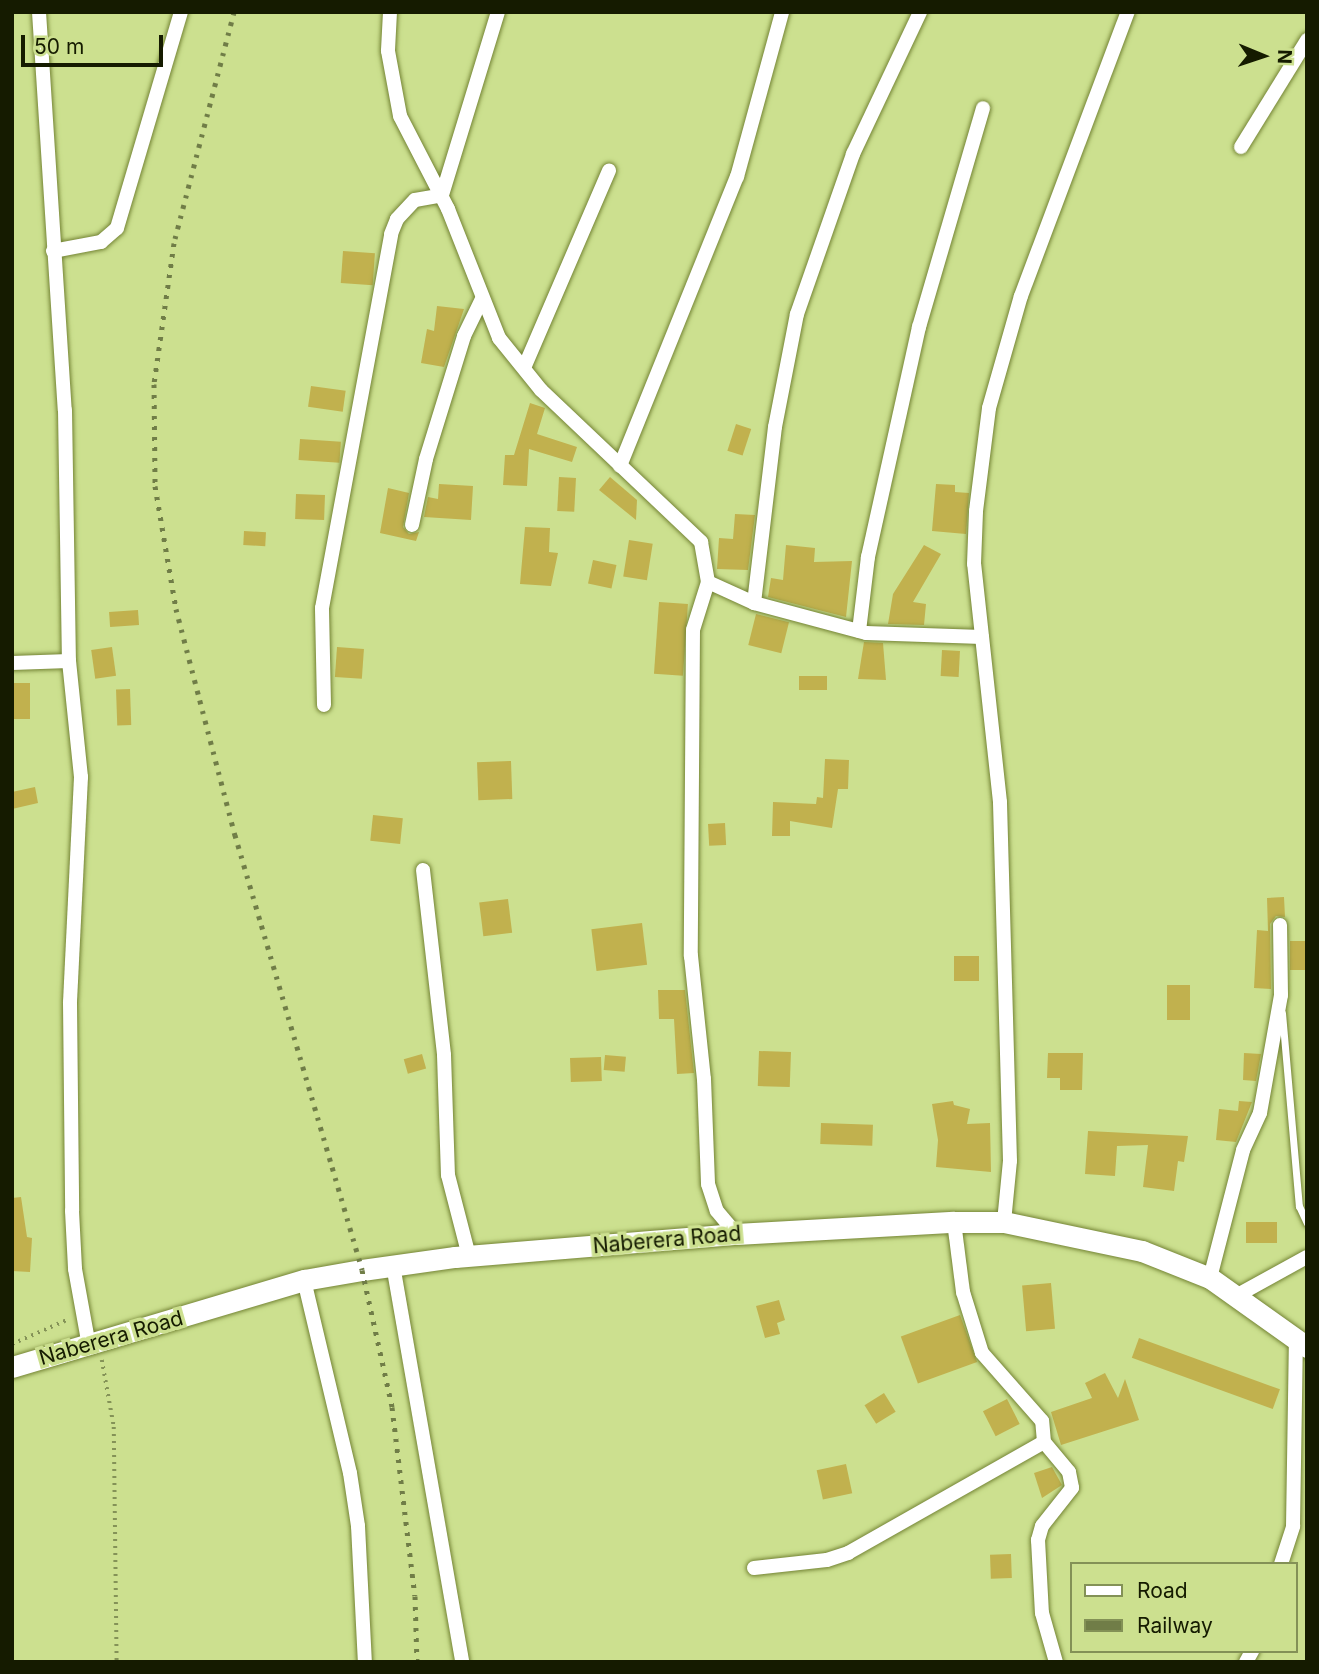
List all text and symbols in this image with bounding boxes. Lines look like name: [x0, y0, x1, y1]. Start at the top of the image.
scale bar: [24, 21, 166, 65]
north arrow: [1228, 21, 1298, 91]
text: 50 m: [34, 34, 84, 59]
text: N: [1273, 49, 1296, 64]
street label: Naberera Road: [592, 1221, 742, 1259]
street label: Naberera Road: [36, 1305, 186, 1371]
legend: [1070, 1562, 1298, 1653]
text: Road: [1137, 1578, 1188, 1603]
text: Railway: [1137, 1613, 1213, 1638]

